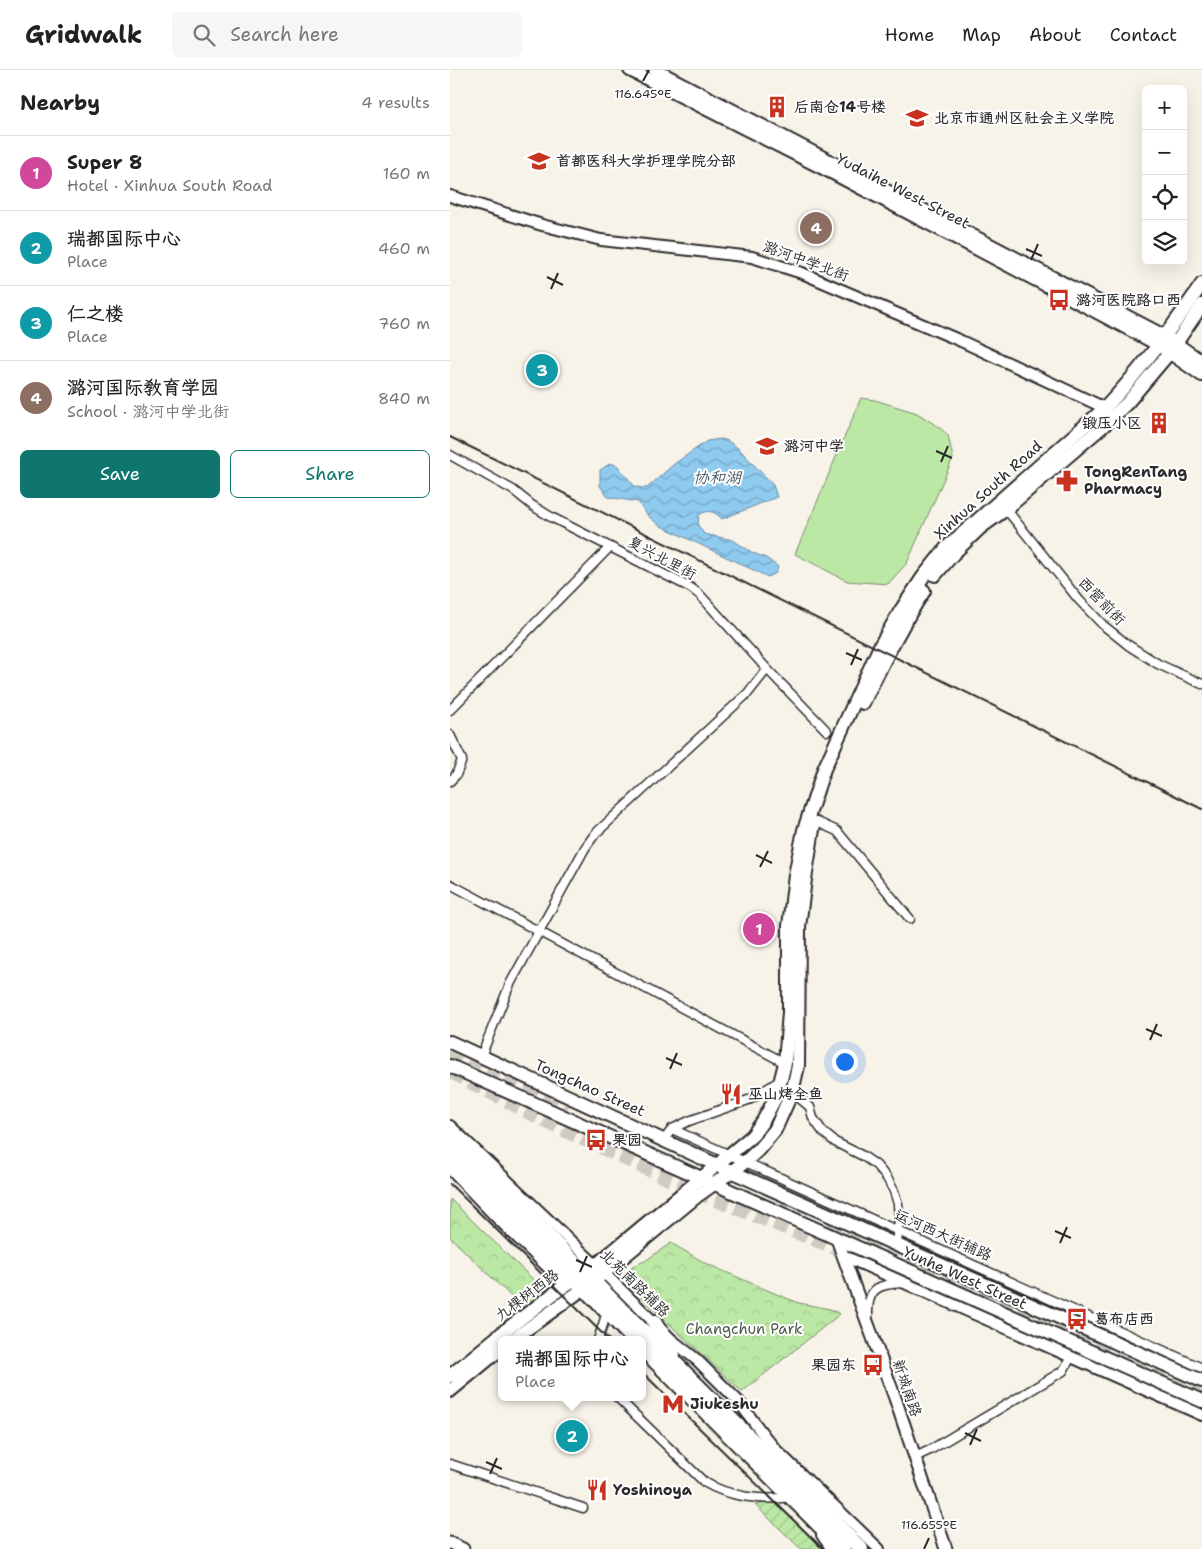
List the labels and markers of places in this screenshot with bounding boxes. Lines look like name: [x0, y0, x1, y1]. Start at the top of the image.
building icon: 后南仓14号楼: [764, 94, 790, 120]
place label: 后南仓14号楼: [794, 97, 886, 117]
school or university icon: 北京市通州区社会主义学院: [904, 105, 930, 131]
place label: 北京市通州区社会主义学院: [934, 108, 1114, 128]
school or university icon: 首都医科大学护理学院分部: [526, 148, 552, 174]
place label: 首都医科大学护理学院分部: [556, 151, 736, 171]
pin: 4: [800, 209, 832, 247]
bus stop icon: 潞河医院路口西: [1046, 287, 1072, 313]
place label: 潞河医院路口西: [1076, 290, 1181, 310]
pin: 3: [526, 351, 558, 389]
building icon: 锻压小区: [1146, 410, 1172, 436]
place label: 锻压小区: [1082, 413, 1142, 433]
school or university icon: 潞河中学: [754, 433, 780, 459]
place label: 潞河中学: [784, 436, 844, 456]
place label: TongRenTang Pharmacy: [1084, 462, 1187, 499]
pharmacy icon: TongRenTang Pharmacy: [1054, 468, 1080, 494]
pin: 1: [743, 910, 775, 948]
restaurant icon: 巫山烤全鱼: [718, 1081, 744, 1107]
place label: 巫山烤全鱼: [748, 1084, 823, 1104]
bus stop icon: 果园: [583, 1127, 609, 1153]
place label: 果园: [612, 1130, 642, 1150]
bus stop icon: 葛布店西: [1064, 1306, 1090, 1332]
place label: 葛布店西: [1094, 1309, 1154, 1329]
bus stop icon: 果园东: [860, 1352, 886, 1378]
place label: 果园东: [811, 1355, 856, 1375]
metro station icon: Jiukeshu: [660, 1391, 686, 1417]
place label: Jiukeshu: [690, 1394, 759, 1414]
pin: 2: [556, 1417, 588, 1455]
restaurant icon: Yoshinoya: [584, 1477, 610, 1503]
place label: Yoshinoya: [613, 1480, 693, 1500]

